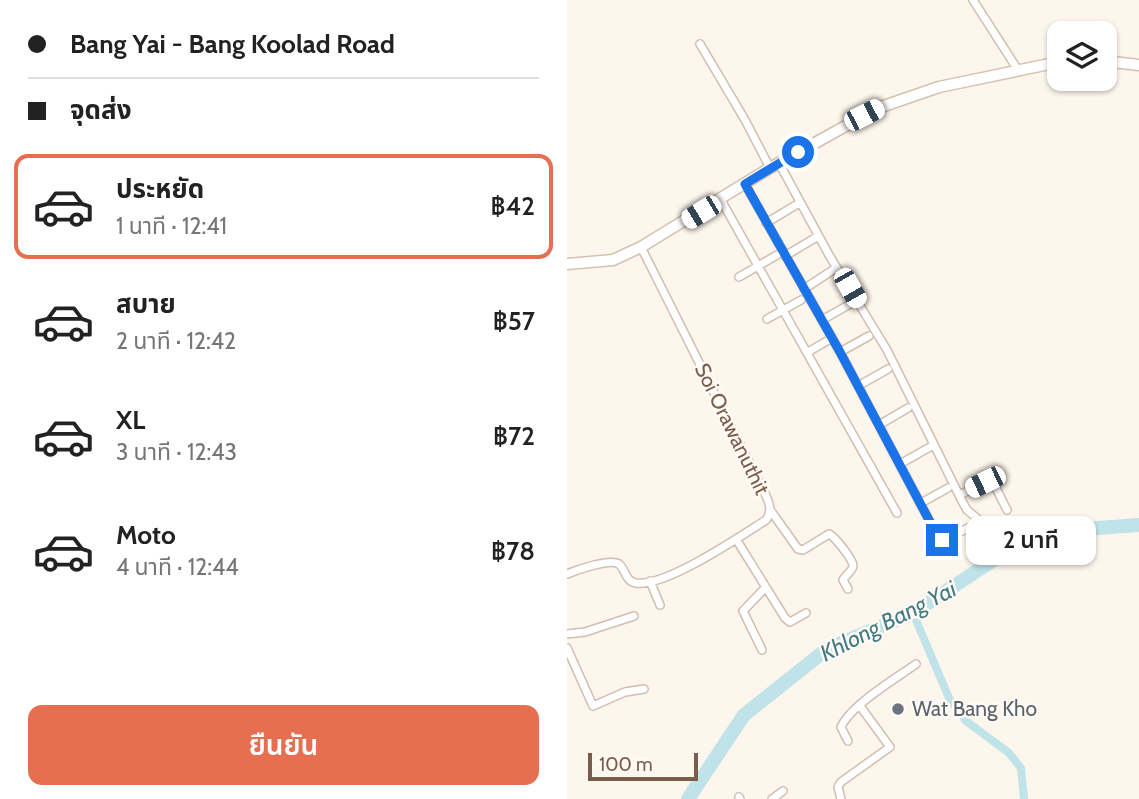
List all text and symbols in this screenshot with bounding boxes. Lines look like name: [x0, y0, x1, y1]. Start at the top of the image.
map controls: [1047, 21, 1117, 91]
button: layers: [1047, 21, 1117, 91]
text: Bang Yai - Bang Koolad Road: [70, 28, 395, 60]
text: จุดส่ง: [70, 94, 132, 126]
car: [841, 96, 888, 134]
route start: [782, 136, 814, 168]
text: ประหยัด: [116, 173, 204, 205]
icon: car: [32, 175, 95, 238]
text: ฿42: [490, 190, 535, 222]
car: [678, 192, 725, 232]
text: 1 นาที · 12:41: [116, 212, 227, 240]
car: [831, 265, 870, 311]
text: สบาย: [116, 288, 176, 320]
icon: car: [32, 290, 95, 353]
text: ฿57: [493, 305, 535, 337]
text: 2 นาที · 12:42: [116, 327, 236, 355]
street label: Soi Orawanuthit: [690, 359, 775, 499]
text: XL: [116, 404, 145, 436]
icon: car: [32, 405, 95, 468]
text: ฿72: [493, 420, 535, 452]
text: 3 นาที · 12:43: [116, 438, 237, 466]
car: [962, 463, 1009, 501]
callout: 2 นาที: [967, 516, 1096, 564]
text: Moto: [116, 519, 176, 551]
icon: car: [32, 520, 95, 583]
route end: [926, 524, 958, 556]
text: 2 นาที: [1003, 526, 1059, 554]
text: ฿78: [491, 535, 535, 567]
text: 4 นาที · 12:44: [116, 553, 239, 581]
water label: Khlong Bang Yai: [815, 574, 962, 667]
place label: Wat Bang Kho: [912, 696, 1037, 721]
marker: Wat Bang Kho: [890, 701, 906, 717]
button: ยืนยัน: [28, 705, 539, 785]
scale bar: [588, 750, 698, 782]
text: 100 m: [599, 753, 653, 776]

